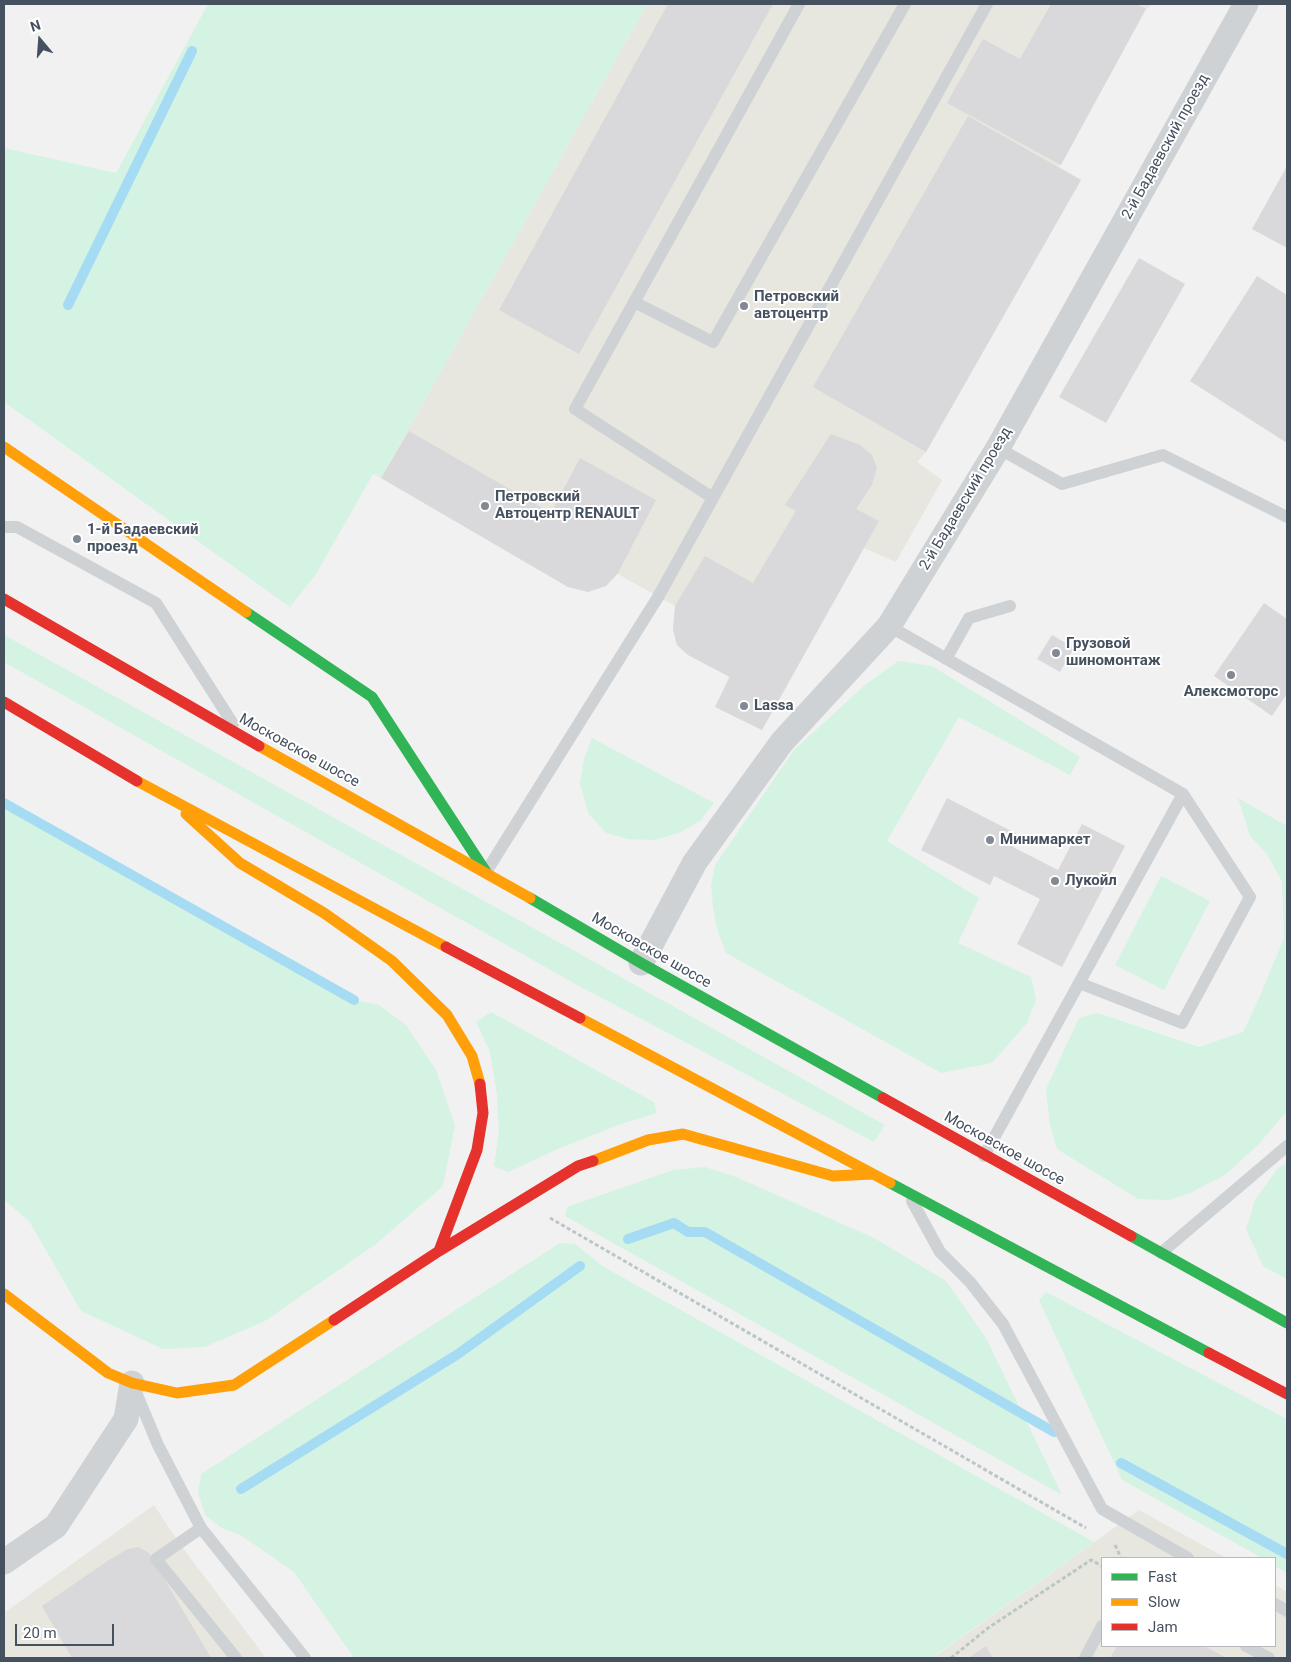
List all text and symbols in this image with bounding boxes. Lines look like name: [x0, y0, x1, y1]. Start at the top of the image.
north arrow: [15, 15, 65, 65]
text: N: [28, 17, 43, 35]
street label: 2-й Бадаевский проезд: [1118, 71, 1214, 223]
place label: Петровский автоцентр: [754, 288, 839, 323]
marker: Петровский автоцентр: [738, 300, 750, 312]
street label: 2-й Бадаевский проезд: [916, 424, 1016, 574]
place label: Петровский Автоцентр RENAULT: [495, 488, 639, 523]
marker: Петровский Автоцентр RENAULT: [479, 500, 491, 512]
place label: 1-й Бадаевский проезд: [87, 521, 198, 556]
marker: 1-й Бадаевский проезд: [71, 533, 83, 545]
place label: Грузовой шиномонтаж: [1066, 635, 1161, 670]
marker: Грузовой шиномонтаж: [1050, 647, 1062, 659]
marker: Алексмоторс: [1225, 669, 1237, 681]
place label: Алексмоторс: [1184, 683, 1278, 701]
place label: Lassa: [754, 697, 794, 715]
marker: Lassa: [738, 700, 750, 712]
street label: Московское шоссе: [236, 710, 362, 792]
place label: Минимаркет: [1000, 831, 1090, 849]
marker: Минимаркет: [984, 834, 996, 846]
place label: Лукойл: [1065, 872, 1117, 890]
marker: Лукойл: [1049, 875, 1061, 887]
street label: Московское шоссе: [588, 909, 714, 993]
street label: Московское шоссе: [941, 1108, 1067, 1190]
legend: [1101, 1557, 1276, 1647]
text: Fast: [1148, 1568, 1177, 1586]
text: Slow: [1148, 1593, 1180, 1611]
scale bar: [18, 1614, 116, 1646]
text: Jam: [1148, 1618, 1178, 1636]
text: 20 m: [23, 1624, 57, 1642]

